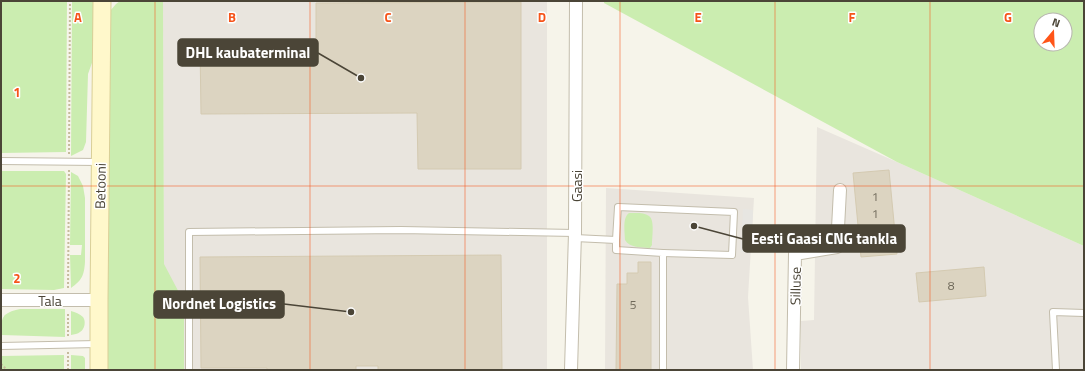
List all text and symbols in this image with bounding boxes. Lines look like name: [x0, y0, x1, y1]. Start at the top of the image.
text: A: [74, 7, 82, 27]
text: B: [228, 7, 236, 27]
text: C: [384, 7, 392, 27]
text: D: [538, 7, 546, 27]
text: E: [694, 7, 702, 27]
text: F: [849, 7, 856, 27]
text: G: [1004, 7, 1012, 27]
north arrow: [1033, 12, 1073, 52]
text: N: [1050, 14, 1062, 31]
callout: DHL kaubaterminal: [178, 39, 318, 66]
text: DHL kaubaterminal: [186, 41, 310, 64]
text: 1: [13, 82, 21, 102]
street label: Betooni: [89, 163, 111, 209]
street label: Gaasi: [566, 170, 587, 202]
house number: 1: [872, 187, 878, 206]
house number: 1: [872, 204, 878, 223]
callout: Eesti Gaasi CNG tankla: [743, 225, 905, 252]
text: Eesti Gaasi CNG tankla: [751, 227, 897, 250]
street label: Silluse: [784, 267, 806, 305]
text: 2: [13, 268, 21, 288]
house number: 8: [948, 276, 955, 295]
street label: Tala: [38, 290, 62, 311]
callout: Nordnet Logistics: [154, 291, 284, 318]
text: Nordnet Logistics: [162, 292, 276, 315]
house number: 5: [630, 295, 637, 314]

